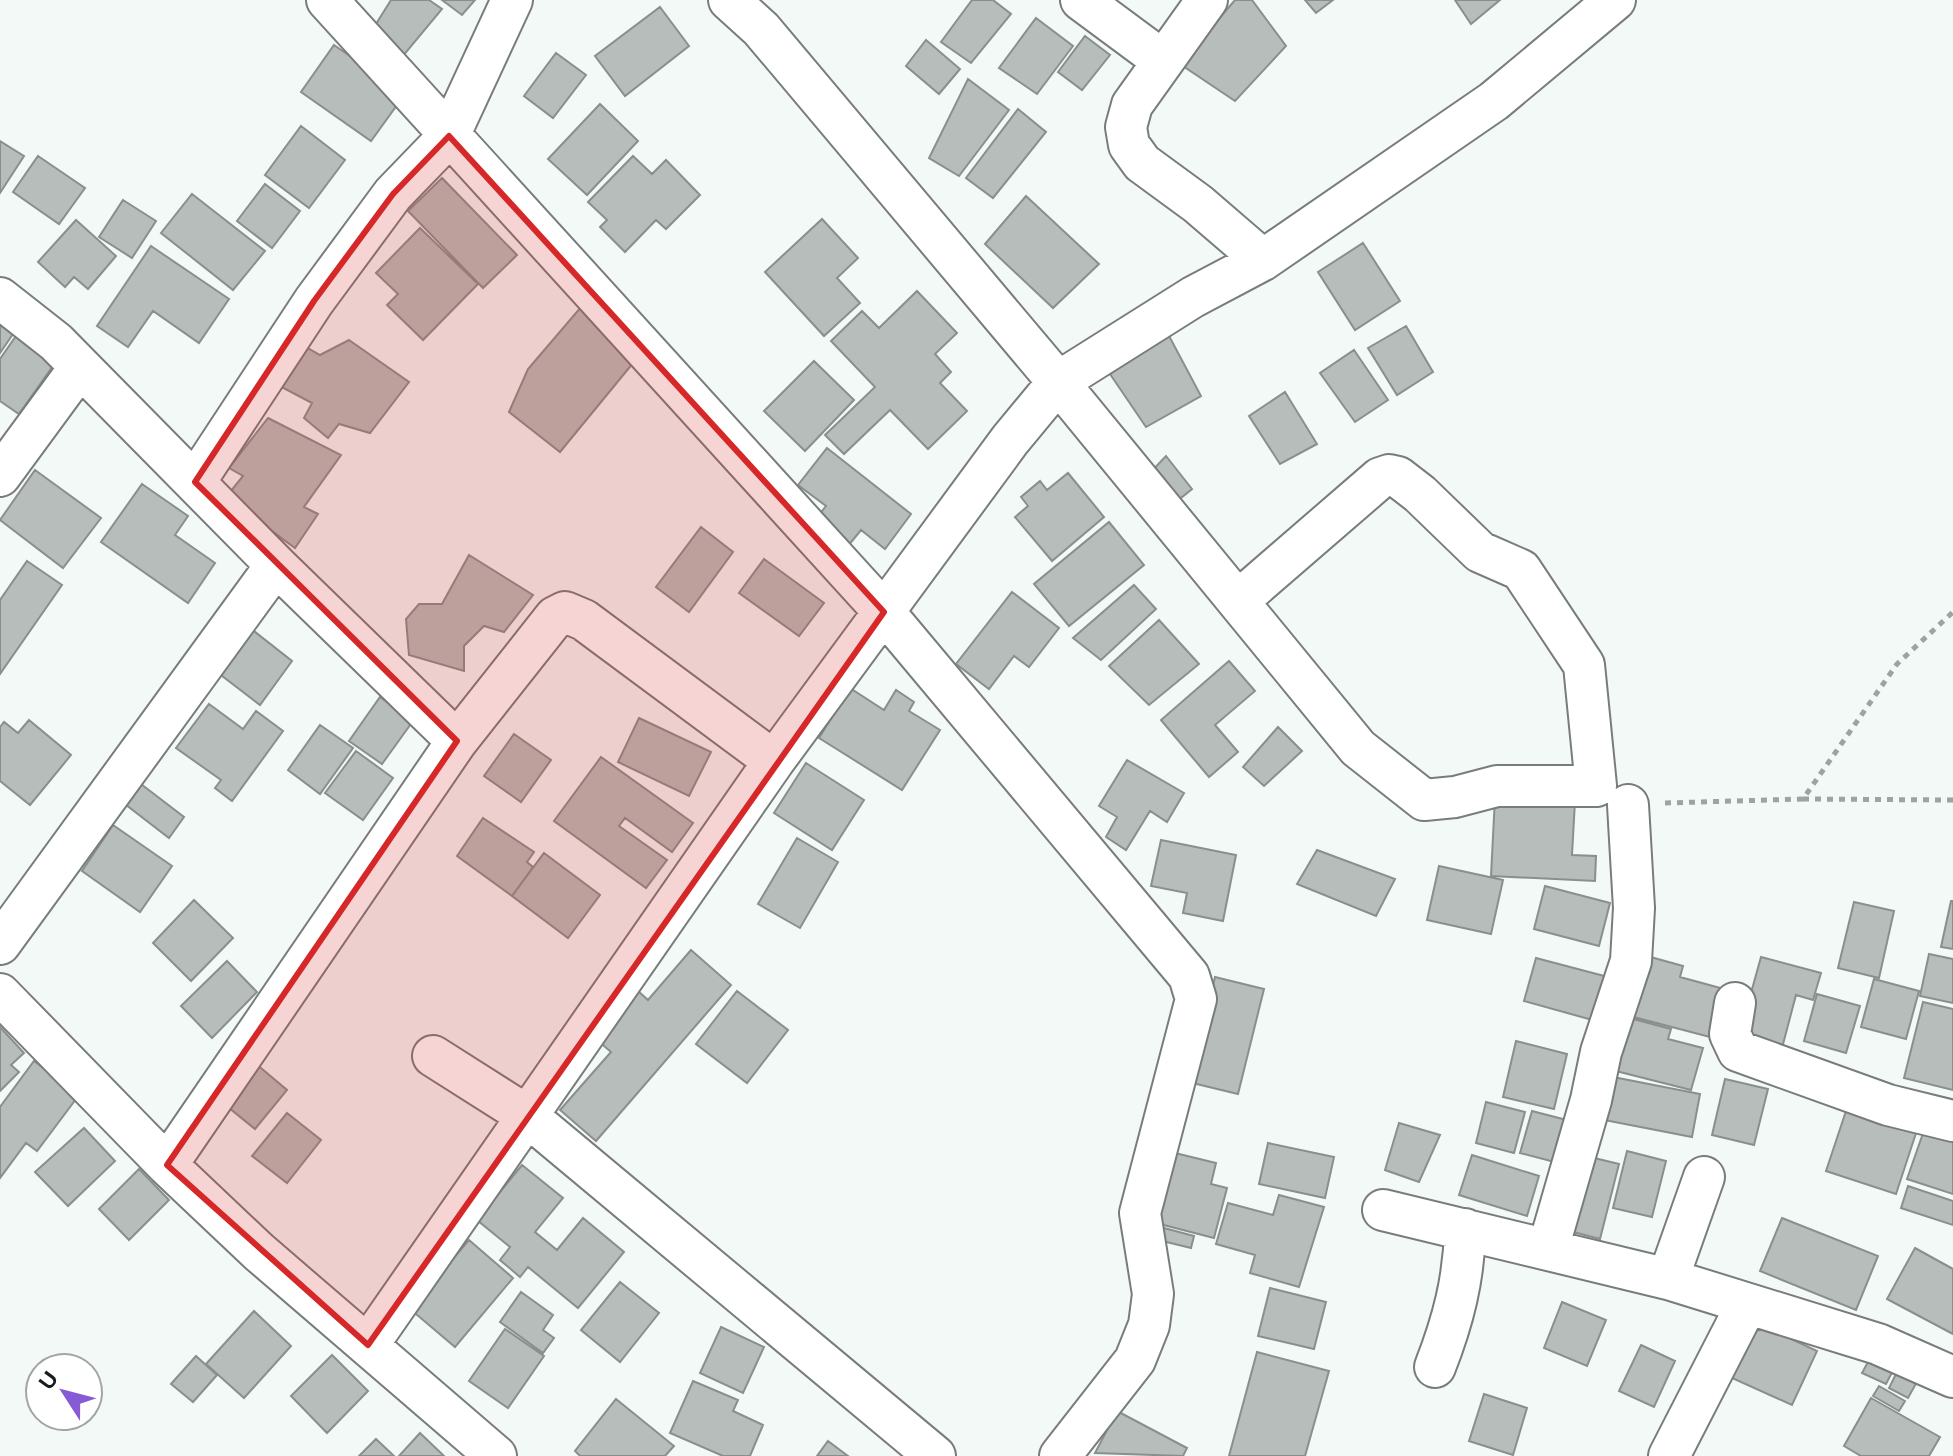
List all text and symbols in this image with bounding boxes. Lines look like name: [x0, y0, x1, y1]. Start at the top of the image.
north arrow: [24, 1352, 104, 1432]
text: U: [33, 1367, 63, 1394]

